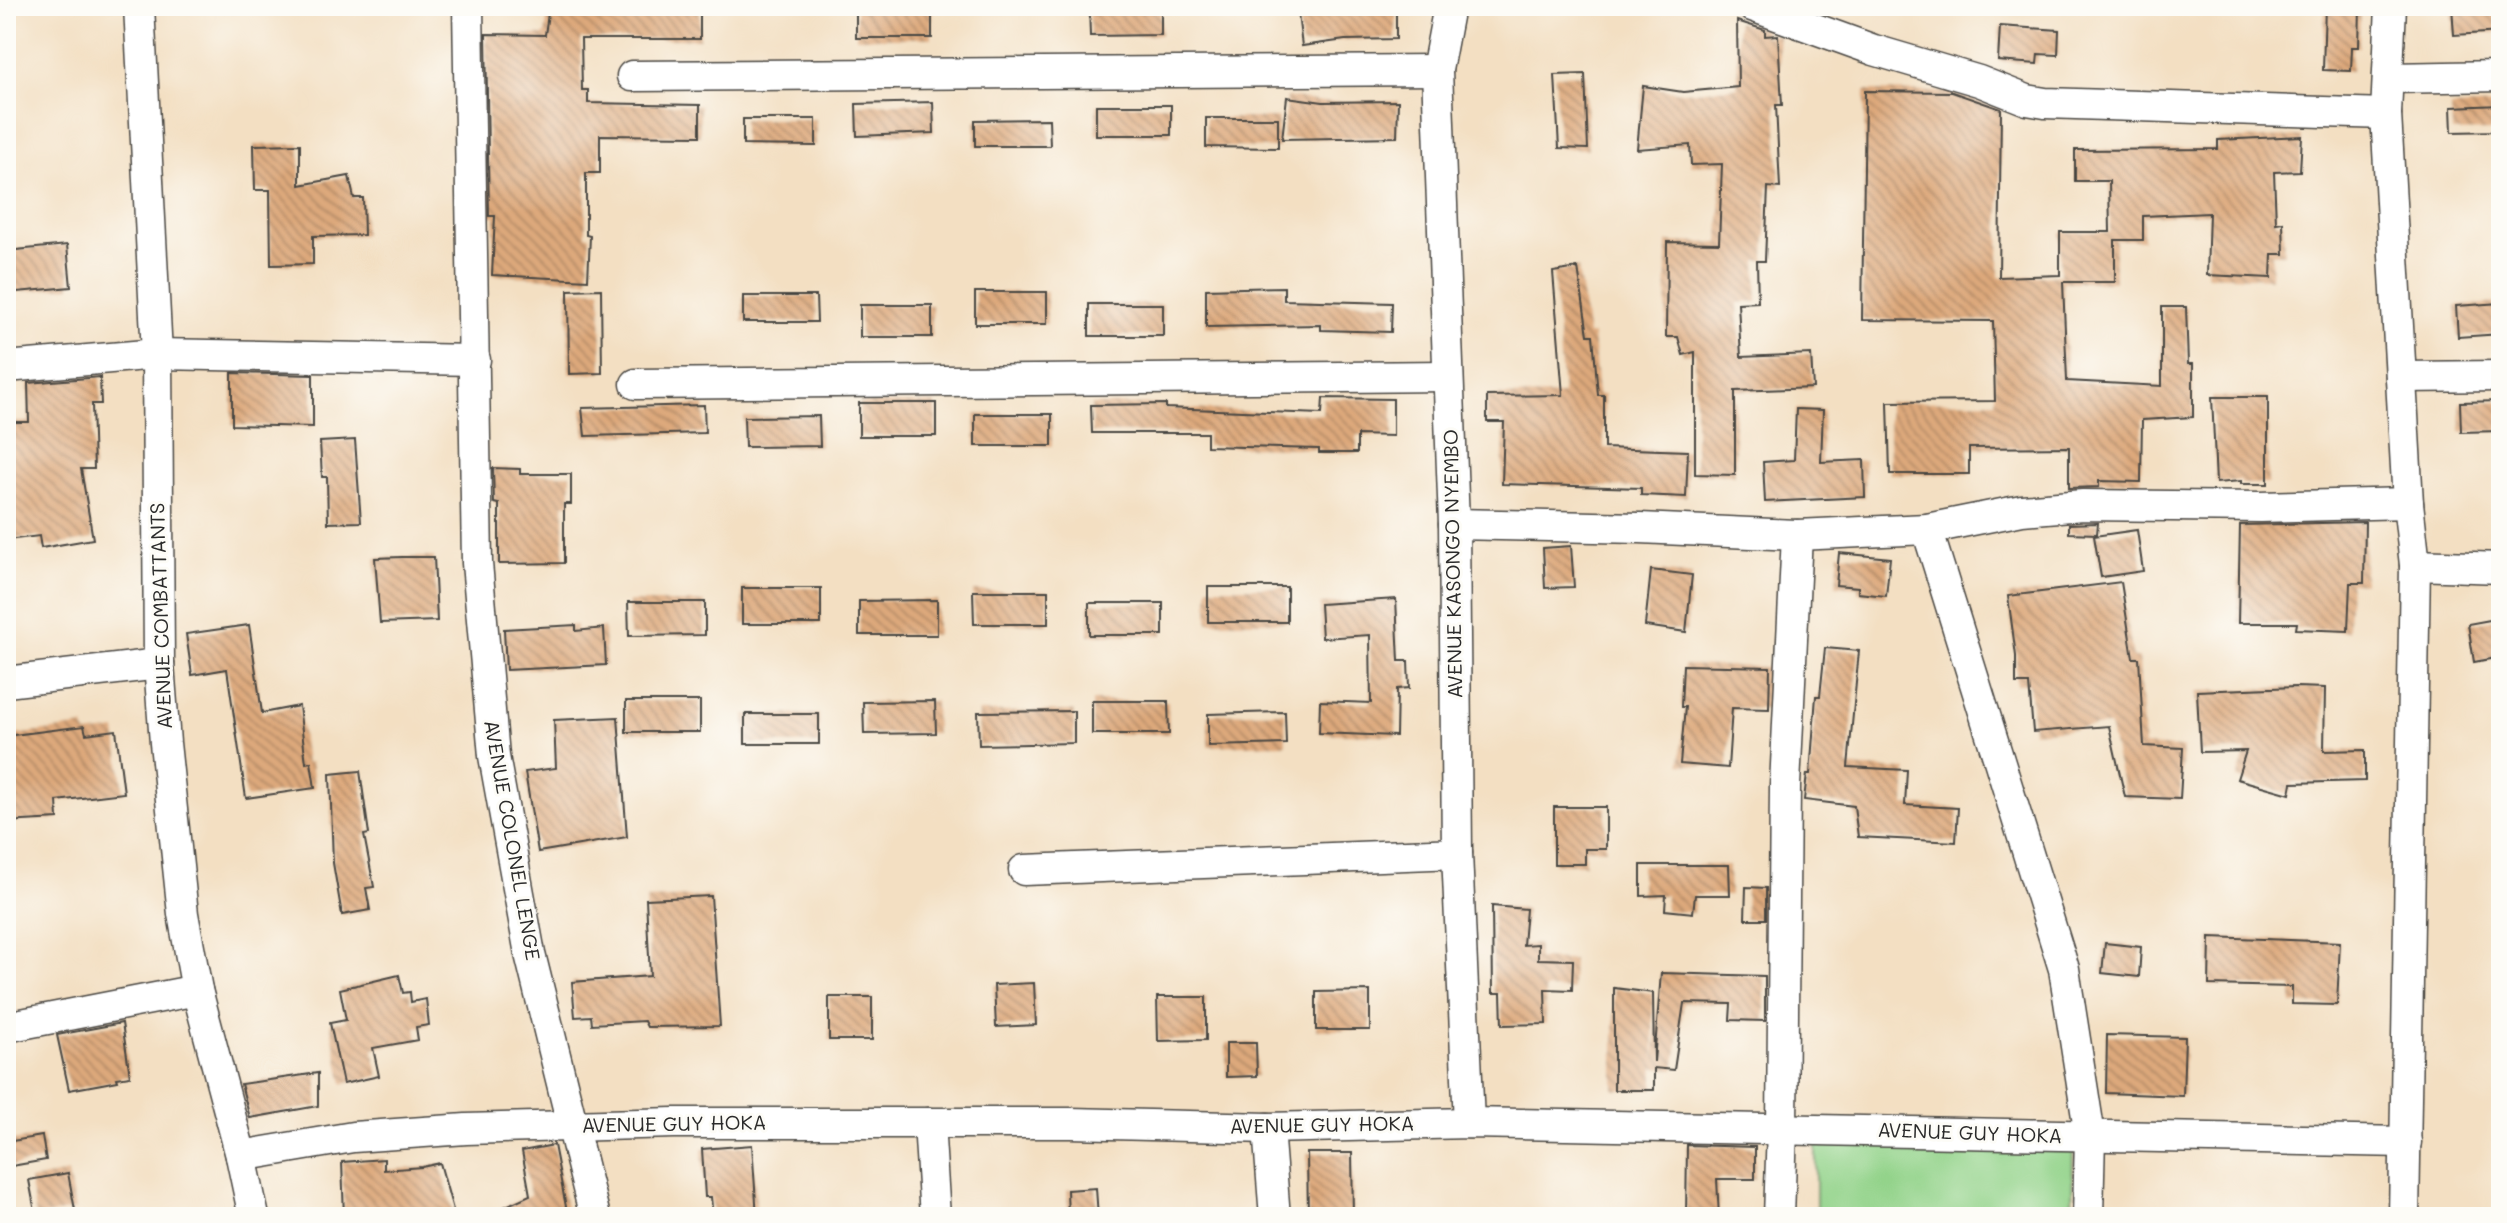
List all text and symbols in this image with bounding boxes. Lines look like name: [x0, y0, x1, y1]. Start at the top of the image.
street label: AVENUE KASONGO NYEMBO: [1437, 429, 1467, 699]
street label: AVENUE COMBATTANTS: [143, 502, 177, 730]
street label: AVENUE COLONEL LENGE: [479, 718, 547, 962]
street label: AVENUE GUY HOKA: [581, 1108, 767, 1138]
street label: AVENUE GUY HOKA: [1229, 1109, 1415, 1139]
street label: AVENUE GUY HOKA: [1877, 1116, 2063, 1148]

